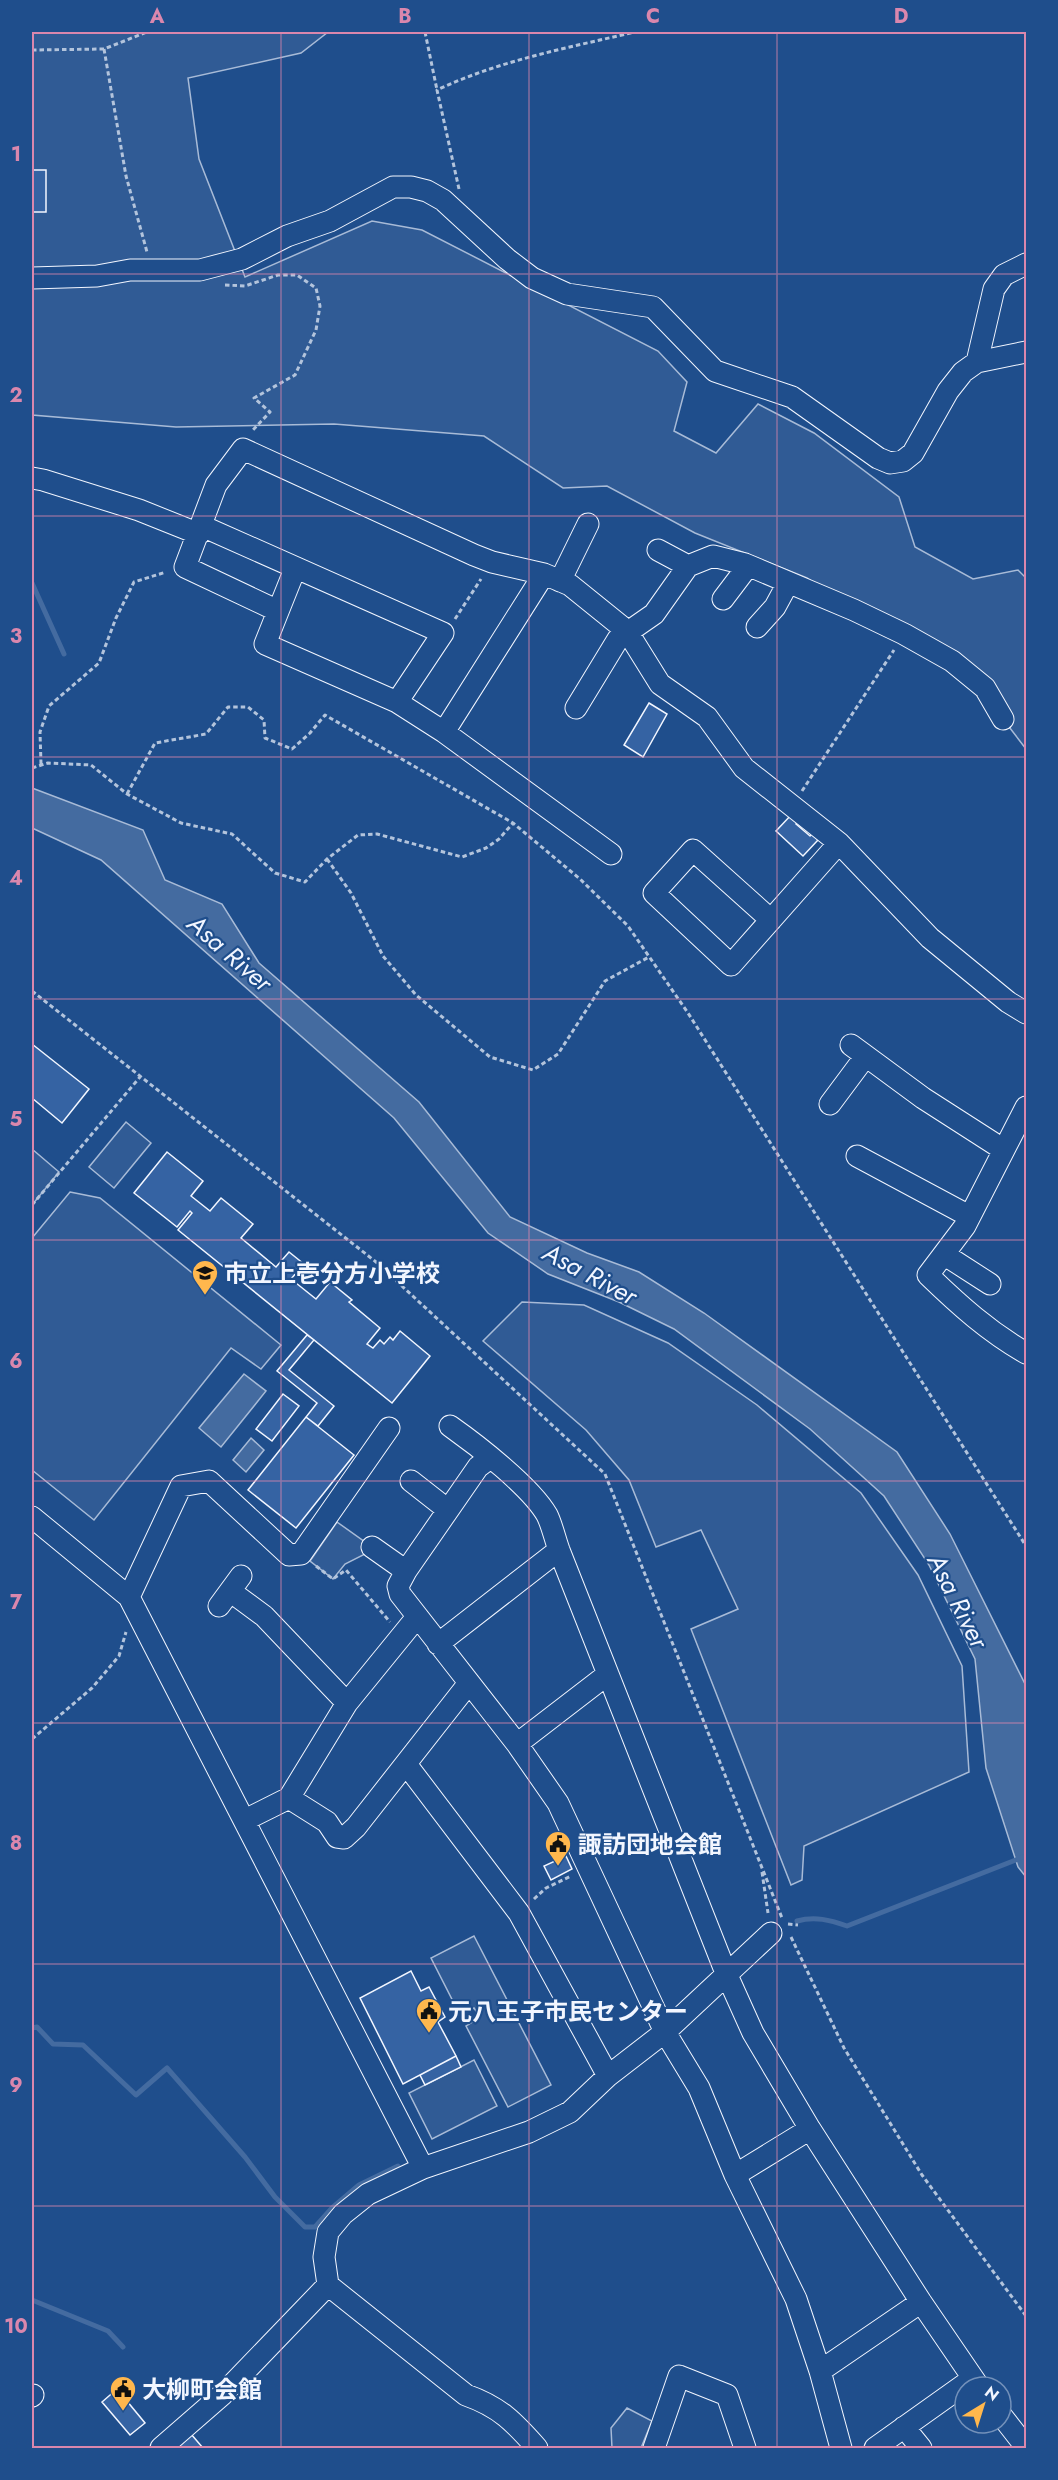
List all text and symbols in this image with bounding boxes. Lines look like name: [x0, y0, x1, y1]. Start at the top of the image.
text: A: [149, 2, 165, 31]
text: B: [398, 2, 412, 31]
text: C: [646, 2, 660, 31]
text: D: [894, 2, 908, 31]
text: 1: [11, 140, 21, 169]
text: 2: [9, 381, 23, 410]
text: 3: [10, 622, 22, 651]
text: 4: [9, 864, 23, 893]
water label: Asa River: [178, 905, 282, 1002]
text: 5: [10, 1105, 23, 1134]
water label: Asa River: [535, 1233, 645, 1315]
place label: 市立上壱分方小学校: [224, 1256, 440, 1291]
school or university icon: 市立上壱分方小学校: [190, 1258, 220, 1296]
text: 6: [9, 1347, 23, 1376]
water label: Asa River: [917, 1546, 999, 1656]
text: 7: [10, 1588, 23, 1617]
place label: 諏訪団地会館: [578, 1827, 722, 1862]
text: 8: [10, 1829, 22, 1858]
public building icon: 諏訪団地会館: [543, 1829, 573, 1867]
place label: 元八王子市民センター: [448, 1994, 688, 2029]
public building icon: 元八王子市民センター: [414, 1996, 444, 2034]
text: 9: [9, 2071, 23, 2100]
text: 10: [4, 2312, 28, 2341]
place label: 大柳町会館: [142, 2372, 262, 2407]
public building icon: 大柳町会館: [108, 2374, 138, 2412]
north arrow: [953, 2375, 1013, 2435]
text: N: [980, 2381, 1004, 2407]

